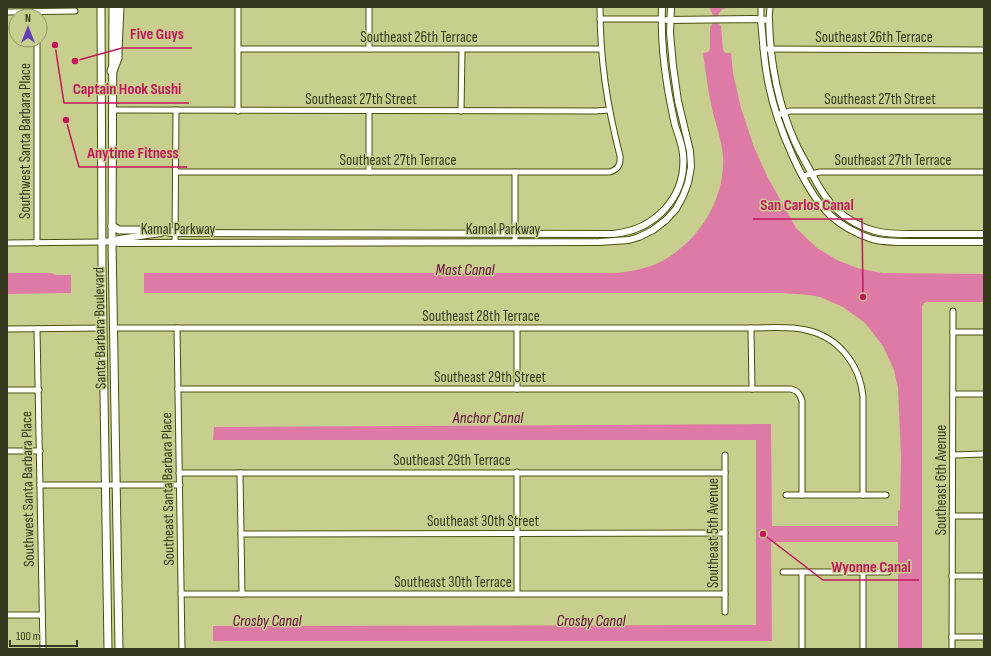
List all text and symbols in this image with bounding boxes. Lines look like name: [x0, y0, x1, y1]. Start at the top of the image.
north arrow: [8, 8, 48, 48]
text: N: [25, 12, 31, 25]
callout: Five Guys: [122, 20, 192, 48]
text: Five Guys: [130, 25, 184, 44]
street label: Southeast 26th Terrace: [360, 28, 478, 47]
street label: Southeast 26th Terrace: [815, 28, 933, 47]
street label: Southwest Santa Barbara Place: [16, 63, 35, 219]
callout: Captain Hook Sushi: [64, 75, 189, 103]
text: Captain Hook Sushi: [73, 80, 181, 99]
street label: Southeast 27th Street: [305, 90, 417, 109]
street label: Southeast 27th Street: [824, 90, 936, 109]
callout: Anytime Fitness: [79, 139, 187, 167]
text: Anytime Fitness: [86, 144, 179, 163]
street label: Southeast 27th Terrace: [339, 151, 457, 170]
street label: Southeast 27th Terrace: [834, 151, 952, 170]
callout: San Carlos Canal: [753, 191, 862, 219]
text: San Carlos Canal: [760, 196, 854, 215]
street label: Kamal Parkway: [141, 220, 216, 239]
street label: Kamal Parkway: [466, 220, 541, 239]
water label: Mast Canal: [436, 261, 495, 280]
street label: Santa Barbara Boulevard: [89, 267, 111, 389]
street label: Southeast 28th Terrace: [422, 307, 540, 326]
street label: Southeast 29th Street: [434, 368, 546, 387]
water label: Anchor Canal: [452, 409, 524, 428]
street label: Southwest Santa Barbara Place: [17, 411, 39, 567]
street label: Southeast Santa Barbara Place: [157, 412, 179, 566]
street label: Southeast 6th Avenue: [932, 425, 951, 535]
street label: Southeast 29th Terrace: [393, 451, 511, 470]
street label: Southeast 5th Avenue: [704, 478, 723, 588]
street label: Southeast 30th Street: [427, 512, 539, 531]
callout: Wyonne Canal: [823, 552, 919, 580]
text: Wyonne Canal: [831, 558, 911, 577]
street label: Southeast 30th Terrace: [394, 573, 512, 592]
water label: Crosby Canal: [233, 612, 303, 631]
water label: Crosby Canal: [557, 612, 627, 631]
scale bar: [10, 622, 77, 648]
text: 100 m: [16, 629, 41, 644]

